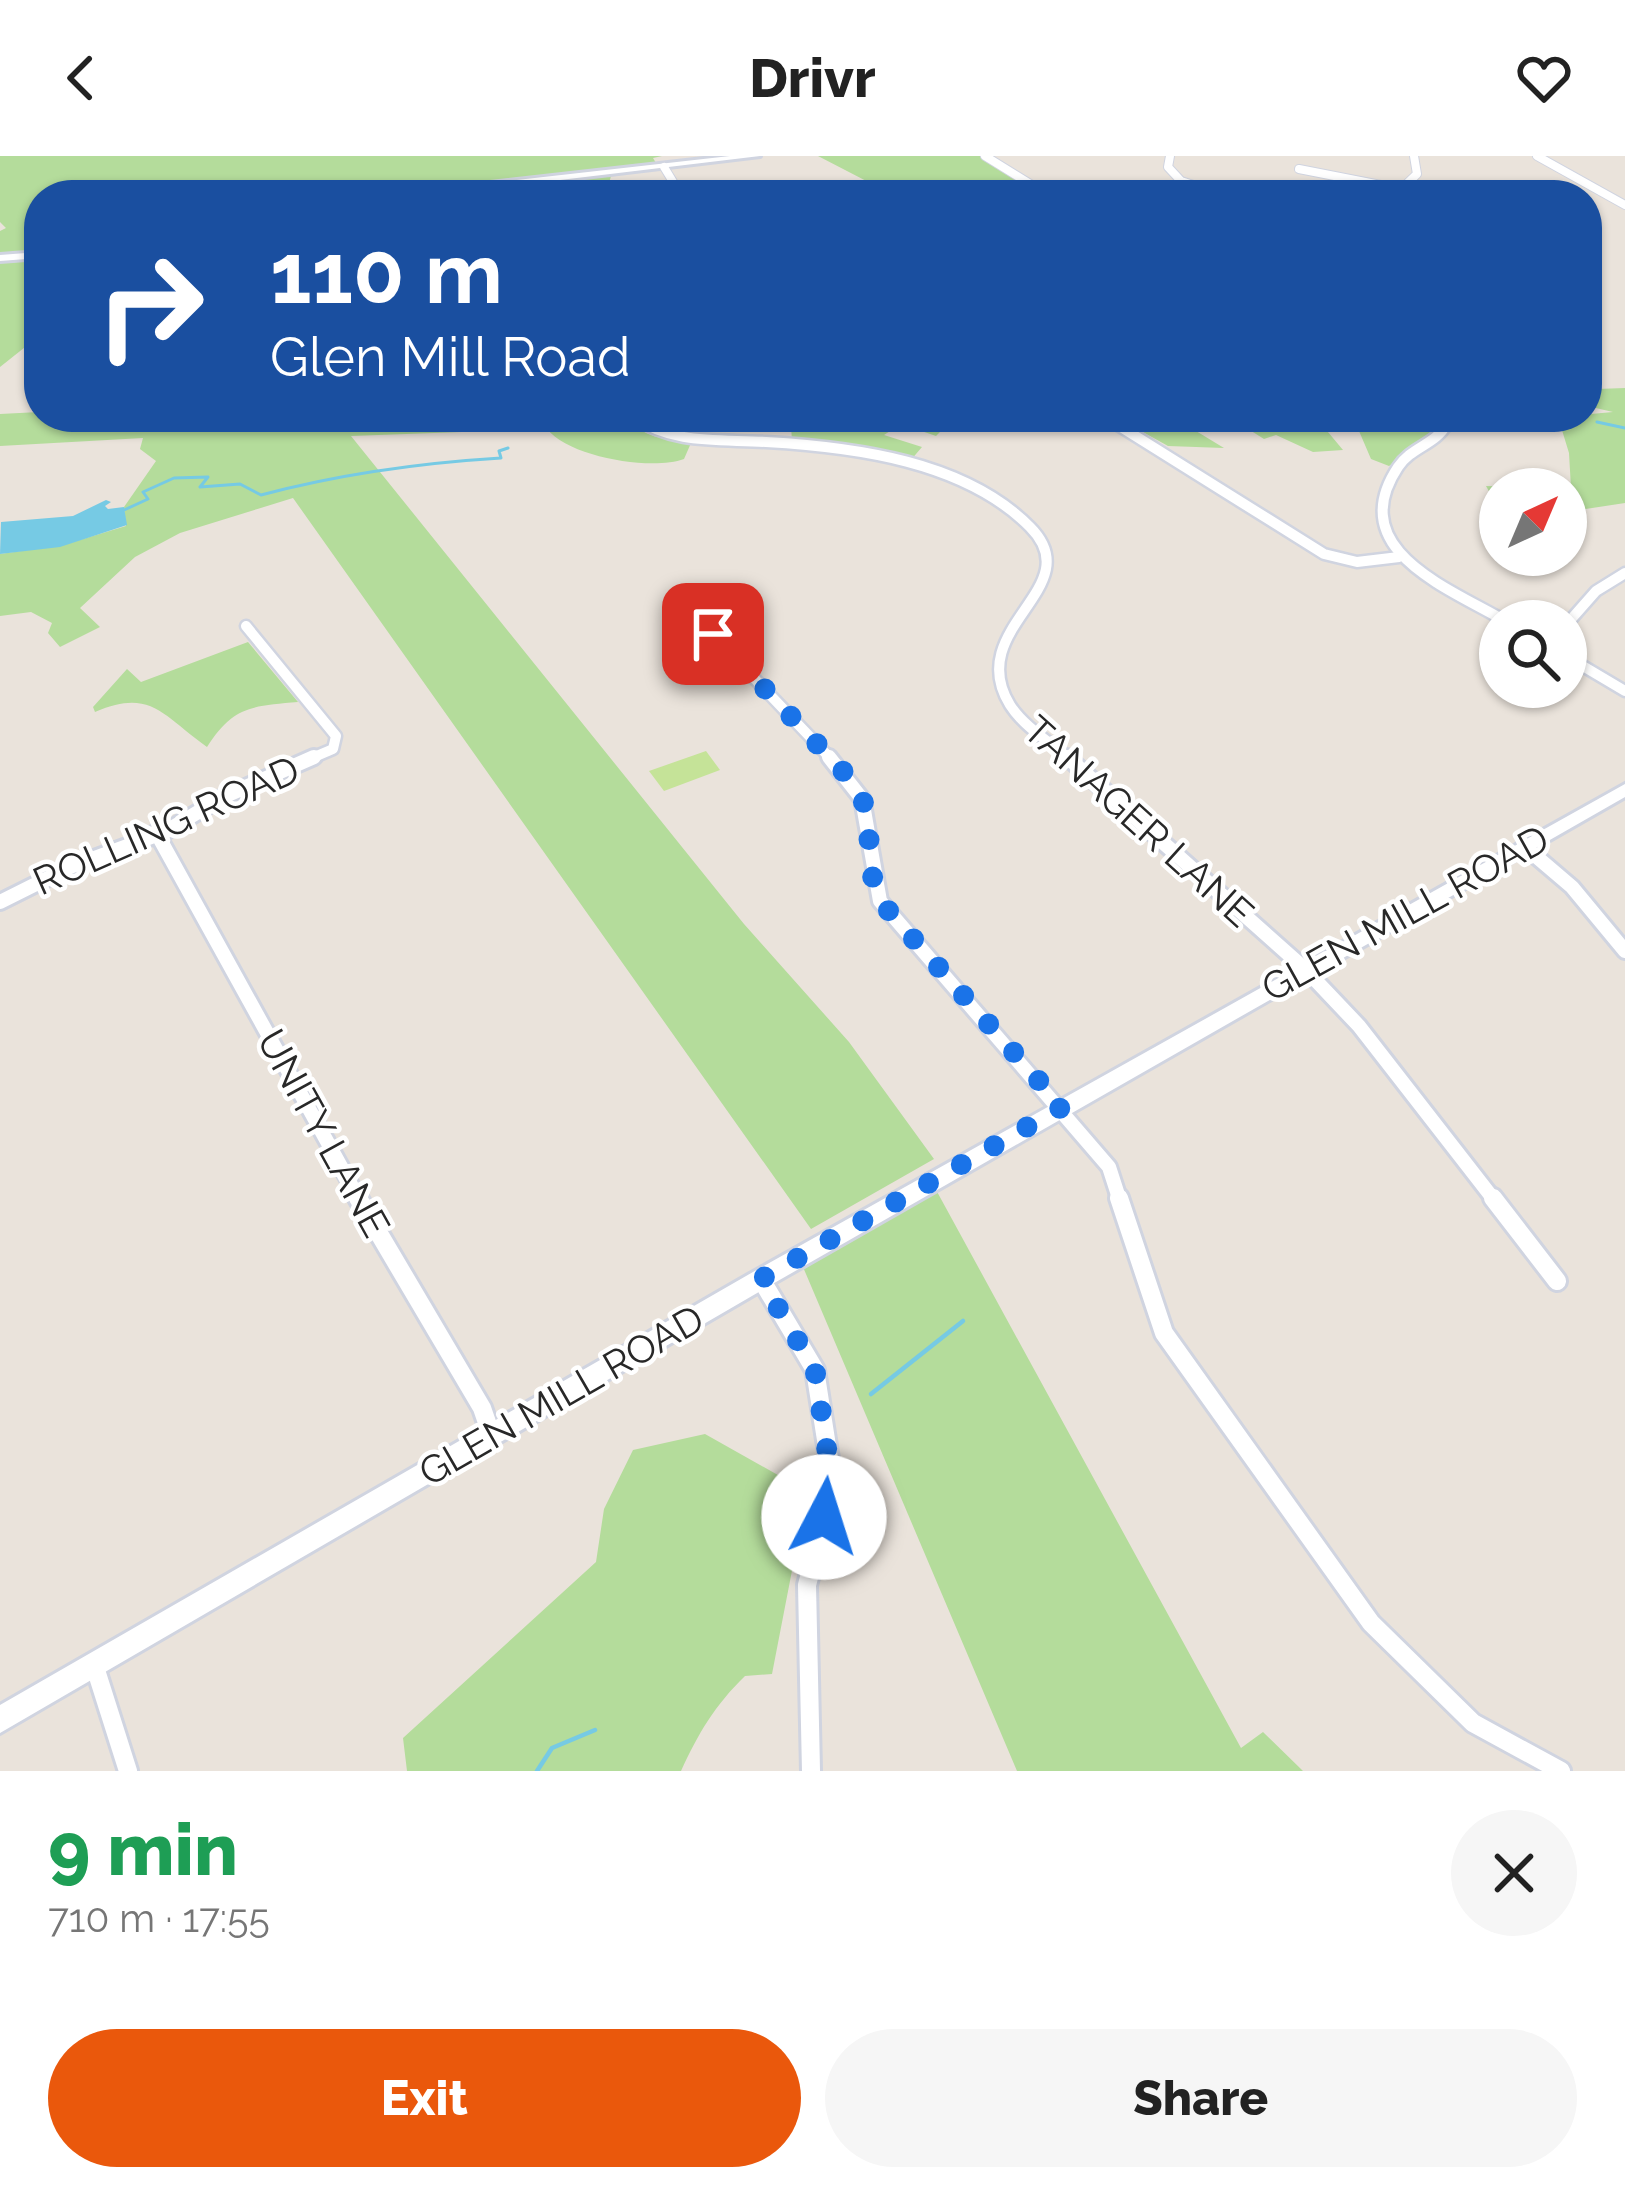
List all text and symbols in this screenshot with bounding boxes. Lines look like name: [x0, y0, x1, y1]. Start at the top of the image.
icon: back: [48, 45, 114, 111]
icon: heart: [1511, 45, 1577, 111]
text: Drivr: [749, 46, 876, 110]
text: 110 m: [270, 224, 503, 323]
icon: right: [72, 228, 228, 384]
text: Glen Mill Road: [270, 325, 630, 389]
north arrow: [1479, 468, 1587, 576]
map controls: [1479, 468, 1587, 708]
pin: [662, 583, 764, 685]
button: search: [1479, 600, 1587, 708]
icon: arrive: [680, 601, 746, 667]
street label: TANAGER LANE: [1015, 706, 1263, 936]
street label: ROLLING ROAD: [26, 746, 306, 904]
street label: GLEN MILL ROAD: [1254, 815, 1556, 1011]
street label: UNITY LANE: [248, 1021, 400, 1245]
street label: GLEN MILL ROAD: [411, 1295, 711, 1495]
position arrow: [761, 1454, 887, 1580]
text: 9 min: [48, 1807, 238, 1892]
button: close: [1451, 1810, 1577, 1936]
text: 710 m · 17:55: [48, 1895, 270, 1941]
button: Exit: [48, 2029, 801, 2167]
button: Share: [825, 2029, 1577, 2167]

